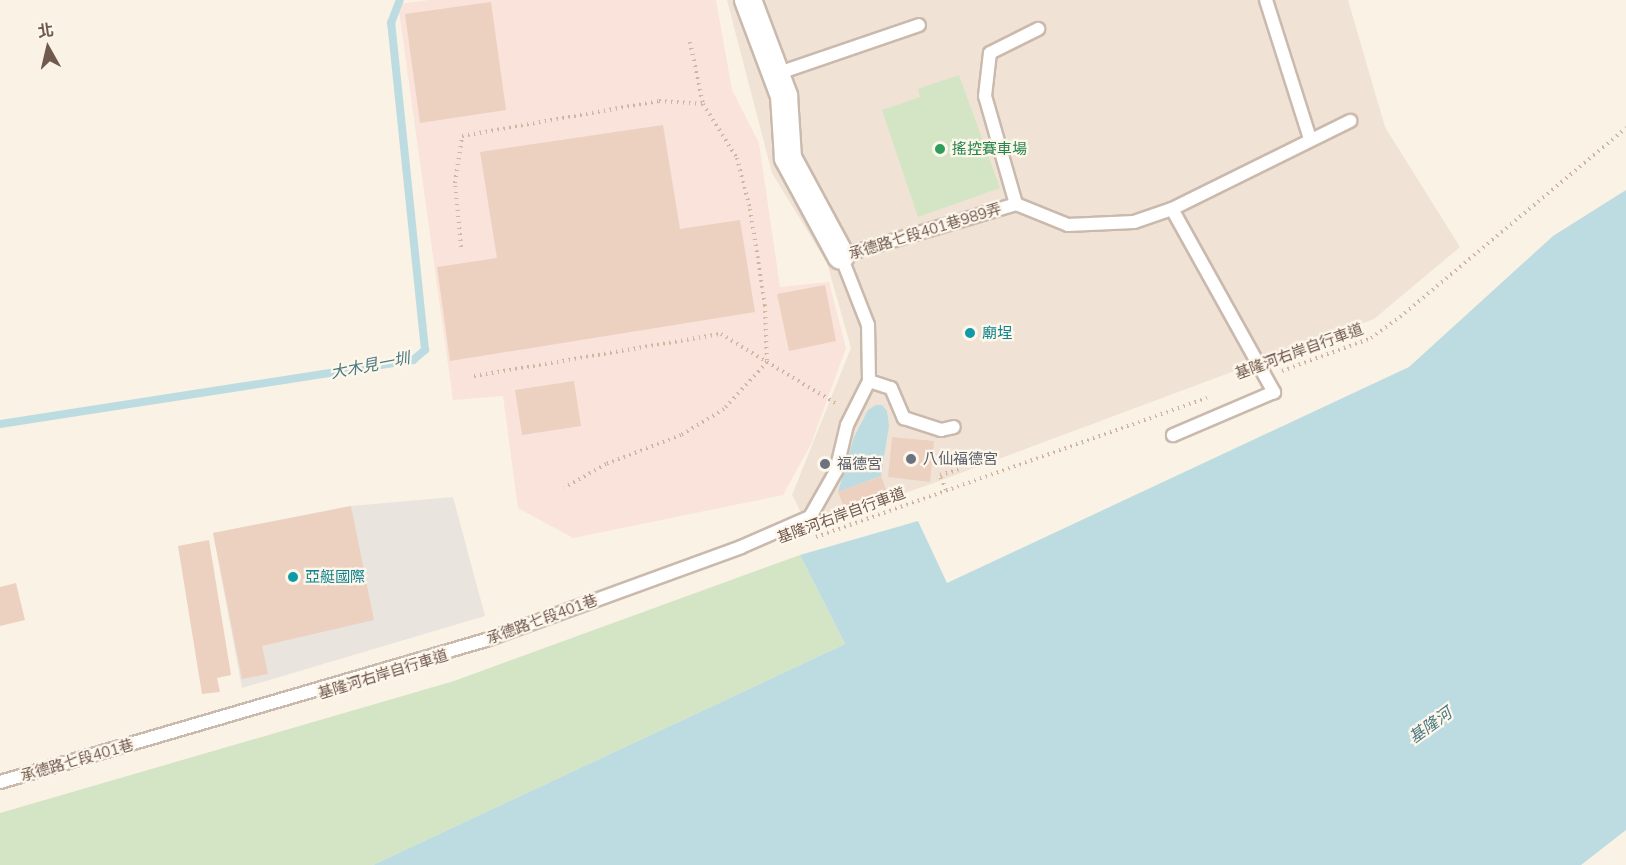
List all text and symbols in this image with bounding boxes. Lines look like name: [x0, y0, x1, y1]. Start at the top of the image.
north arrow: [18, 18, 78, 78]
text: 北: [36, 19, 55, 41]
place label: 搖控賽車場: [952, 140, 1027, 158]
marker: 搖控賽車場: [933, 142, 947, 156]
street label: 承德路七段401巷989弄: [846, 199, 1004, 263]
street label: 基隆河右岸自行車道: [1232, 319, 1366, 383]
place label: 廟埕: [982, 324, 1012, 342]
marker: 廟埕: [963, 326, 977, 340]
water label: 大木見一圳: [329, 348, 411, 382]
place label: 八仙福德宮: [923, 450, 998, 468]
marker: 八仙福德宮: [904, 452, 918, 466]
place label: 福德宮: [837, 455, 882, 473]
marker: 福德宮: [818, 457, 832, 471]
street label: 基隆河右岸自行車道: [774, 483, 908, 547]
place label: 亞艇國際: [305, 568, 365, 586]
marker: 亞艇國際: [286, 570, 300, 584]
street label: 承德路七段401巷: [484, 591, 600, 647]
street label: 基隆河右岸自行車道: [316, 646, 450, 702]
water label: 基隆河: [1405, 703, 1455, 747]
street label: 承德路七段401巷: [18, 735, 136, 785]

